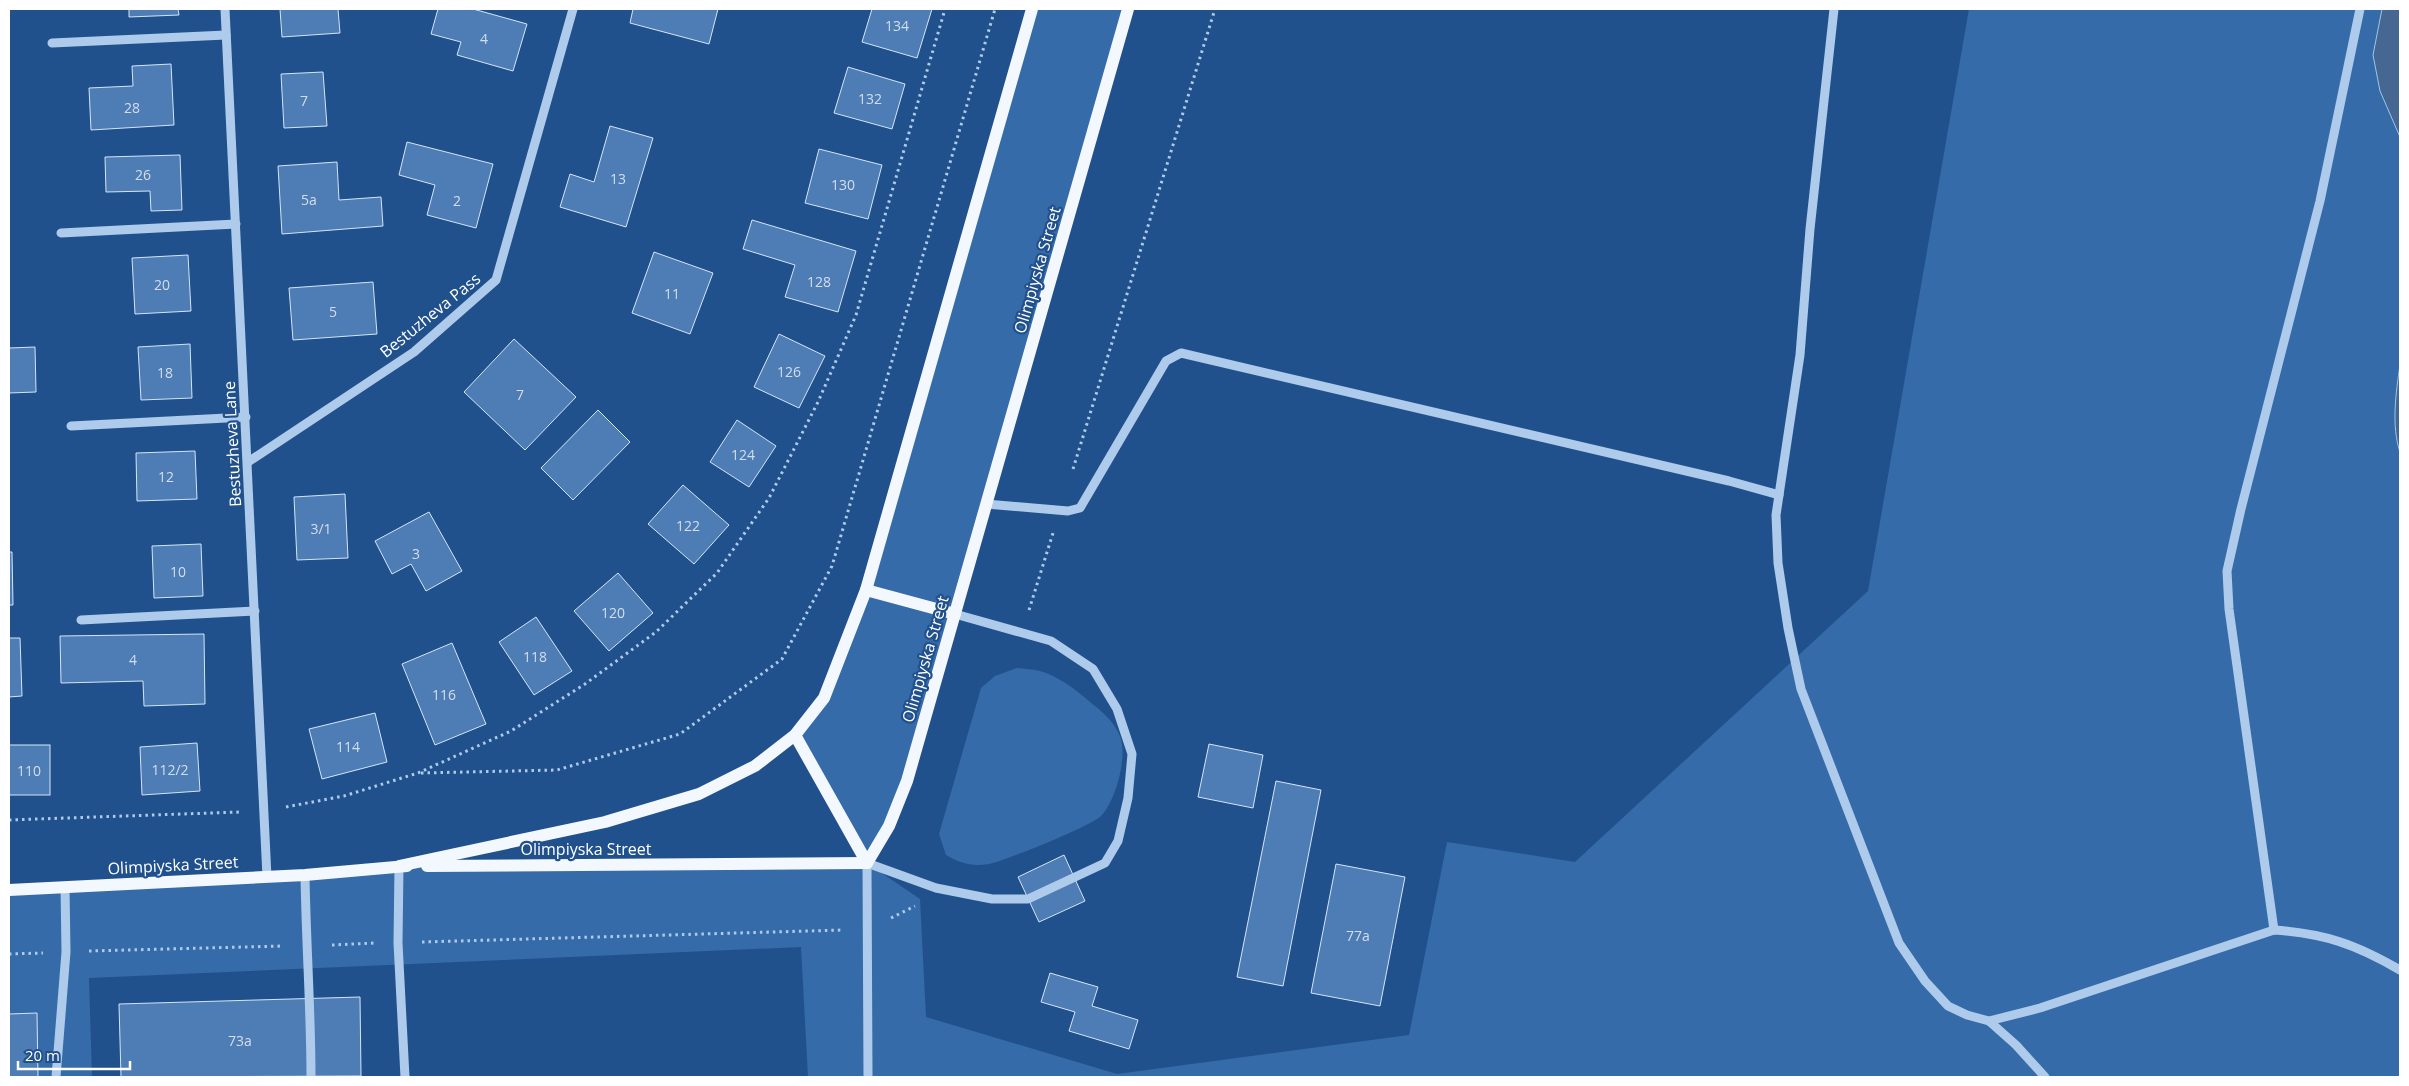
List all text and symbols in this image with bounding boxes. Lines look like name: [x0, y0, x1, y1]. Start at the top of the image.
house number: 134: [885, 16, 909, 35]
house number: 4: [480, 29, 488, 48]
house number: 132: [858, 89, 882, 108]
house number: 7: [300, 91, 308, 110]
house number: 28: [124, 98, 140, 117]
house number: 26: [135, 165, 151, 184]
house number: 13: [610, 169, 626, 188]
house number: 130: [831, 175, 855, 194]
house number: 5а: [301, 190, 317, 209]
house number: 2: [453, 191, 461, 210]
street label: Olimpiyska Street: [1008, 204, 1066, 336]
street label: Bestuzheva Pass: [375, 268, 485, 362]
house number: 128: [807, 272, 831, 291]
house number: 20: [154, 275, 170, 294]
house number: 11: [664, 284, 680, 303]
house number: 5: [329, 302, 337, 321]
house number: 126: [777, 362, 801, 381]
house number: 18: [157, 363, 173, 382]
street label: Bestuzheva Lane: [218, 381, 246, 507]
house number: 7: [516, 385, 524, 404]
house number: 124: [731, 445, 755, 464]
house number: 12: [158, 467, 174, 486]
house number: 122: [676, 516, 700, 535]
house number: 3/1: [310, 519, 332, 538]
house number: 3: [412, 544, 420, 563]
house number: 10: [170, 562, 186, 581]
street label: Olimpiyska Street: [896, 593, 954, 725]
house number: 120: [601, 603, 625, 622]
house number: 118: [523, 647, 547, 666]
house number: 4: [129, 650, 137, 669]
house number: 116: [432, 685, 456, 704]
house number: 114: [336, 737, 360, 756]
house number: 112/2: [151, 760, 189, 779]
house number: 110: [17, 761, 41, 780]
street label: Olimpiyska Street: [521, 838, 652, 860]
street label: Olimpiyska Street: [107, 851, 239, 879]
house number: 77а: [1346, 926, 1370, 945]
house number: 73а: [228, 1031, 252, 1050]
scale bar: [18, 1038, 130, 1070]
text: 20 m: [25, 1045, 60, 1065]

